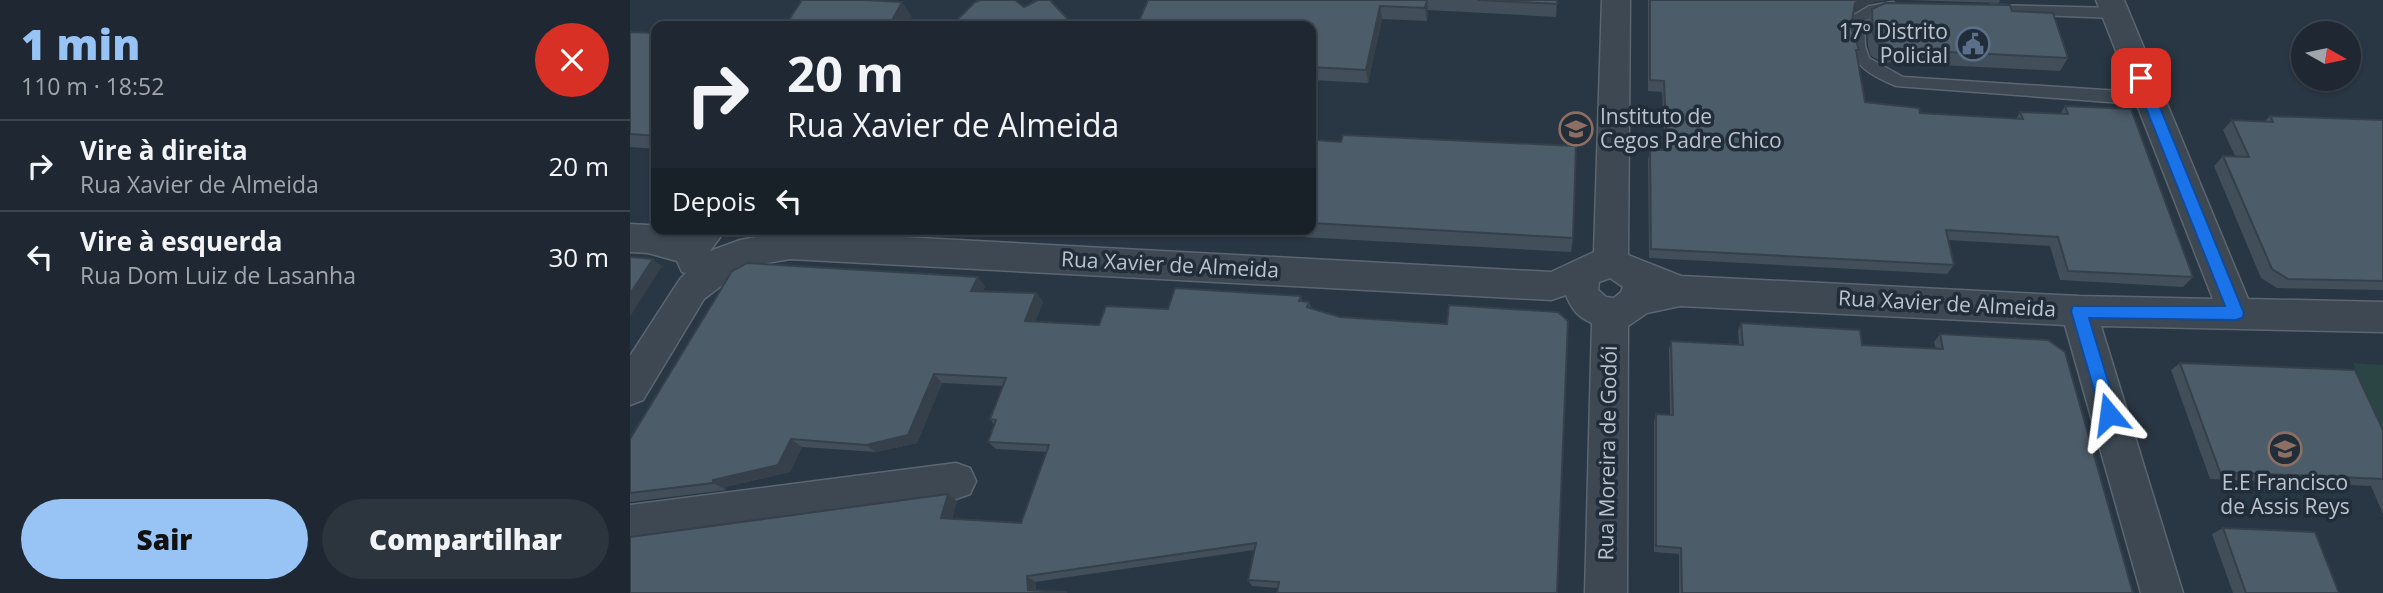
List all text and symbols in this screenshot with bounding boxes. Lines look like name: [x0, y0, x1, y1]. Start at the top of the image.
text: 1 min: [21, 15, 140, 72]
place label: 17º Distrito Policial: [1839, 17, 1948, 69]
north arrow: [2291, 21, 2361, 91]
map controls: [2291, 21, 2361, 91]
button: close: [535, 23, 609, 97]
public building icon: 17º Distrito Policial: [1954, 25, 1992, 63]
text: 20 m: [787, 40, 904, 106]
pin: [2111, 48, 2171, 108]
icon: right: [672, 49, 763, 140]
icon: arrive: [2122, 59, 2160, 97]
text: 110 m · 18:52: [21, 70, 164, 102]
place label: Instituto de Cegos Padre Chico: [1600, 102, 1782, 154]
text: Rua Xavier de Almeida: [787, 103, 1119, 146]
school or university icon: Instituto de Cegos Padre Chico: [1557, 110, 1595, 148]
text: Vire à direita: [80, 132, 248, 168]
icon: right: [21, 147, 59, 185]
text: 20 m: [548, 148, 609, 184]
text: Rua Xavier de Almeida: [80, 168, 319, 200]
icon: left: [770, 182, 808, 220]
text: Depois: [672, 183, 756, 219]
text: Vire à esquerda: [80, 223, 282, 259]
icon: left: [21, 238, 59, 276]
text: 30 m: [548, 239, 609, 275]
street label: Rua Xavier de Almeida: [1060, 244, 1280, 284]
text: Rua Dom Luiz de Lasanha: [80, 259, 356, 291]
street label: Rua Xavier de Almeida: [1837, 283, 2057, 323]
street label: Rua Moreira de Godói: [1591, 345, 1623, 561]
position arrow: [2072, 377, 2146, 451]
school or university icon: E.E Francisco de Assis Reys: [2266, 430, 2304, 468]
place label: E.E Francisco de Assis Reys: [2220, 468, 2350, 520]
button: Sair: [21, 499, 308, 579]
button: Compartilhar: [322, 499, 609, 579]

